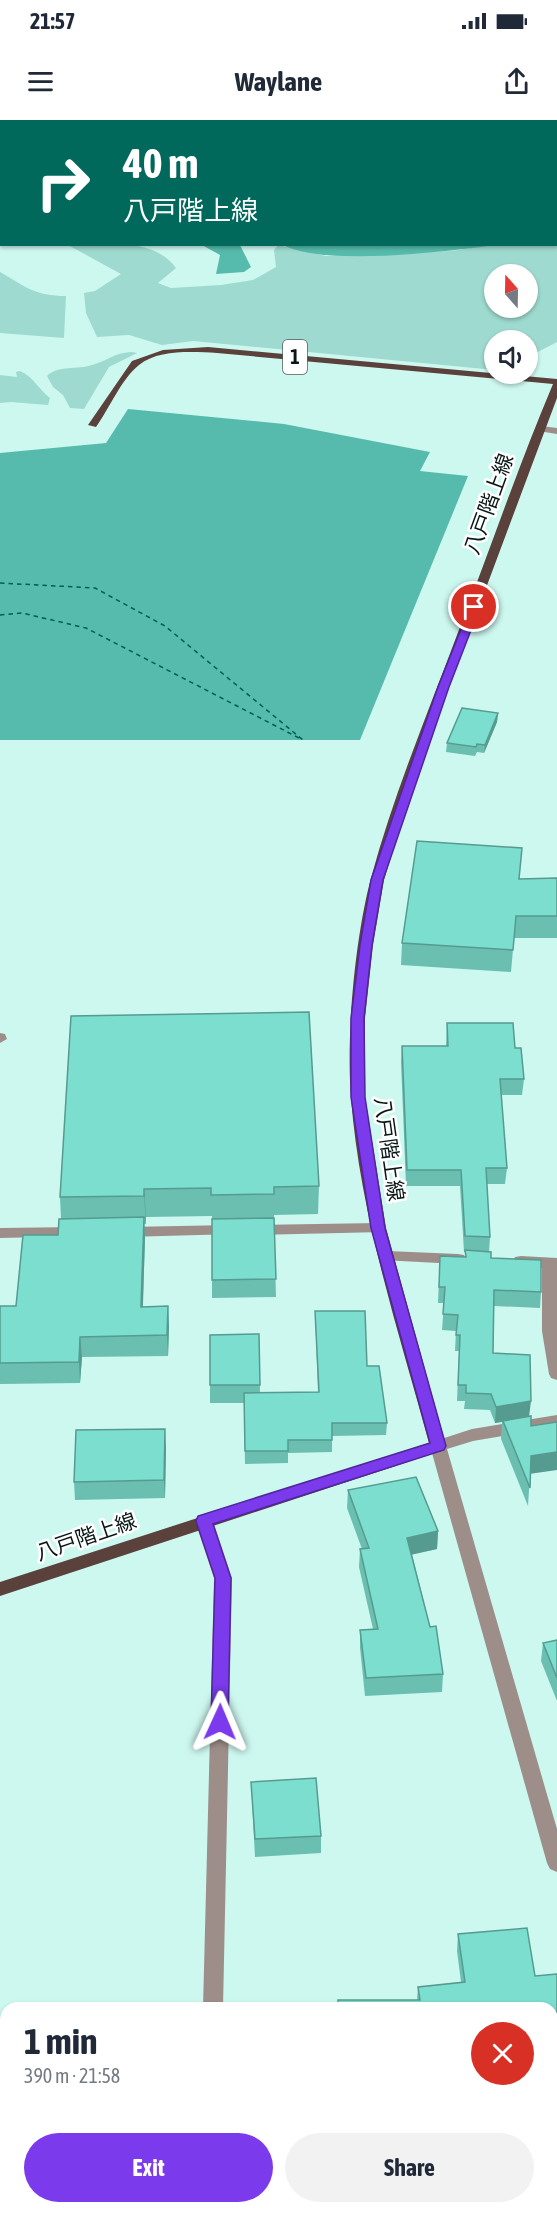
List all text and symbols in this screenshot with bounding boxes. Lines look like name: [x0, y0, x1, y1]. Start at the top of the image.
text: 21:57: [30, 8, 75, 34]
icon: menu: [24, 65, 57, 98]
icon: share: [500, 65, 533, 98]
text: Waylane: [235, 66, 322, 97]
text: 40 m: [123, 139, 198, 187]
icon: right: [24, 144, 102, 222]
text: 八戸階上線: [123, 195, 258, 226]
north arrow: [484, 264, 538, 318]
map controls: [484, 264, 538, 384]
button: sound: [484, 330, 538, 384]
road number: 1: [283, 340, 307, 374]
street label: 八戸階上線: [459, 450, 517, 557]
pin: [448, 581, 499, 632]
icon: arrive: [457, 590, 490, 623]
street label: 八戸階上線: [371, 1095, 409, 1203]
street label: 八戸階上線: [32, 1508, 139, 1564]
position arrow: [188, 1690, 252, 1754]
text: 1 min: [24, 2020, 98, 2062]
button: close: [471, 2022, 534, 2085]
text: 390 m · 21:58: [24, 2064, 120, 2087]
button: Exit: [24, 2133, 273, 2202]
button: Share: [285, 2133, 534, 2202]

